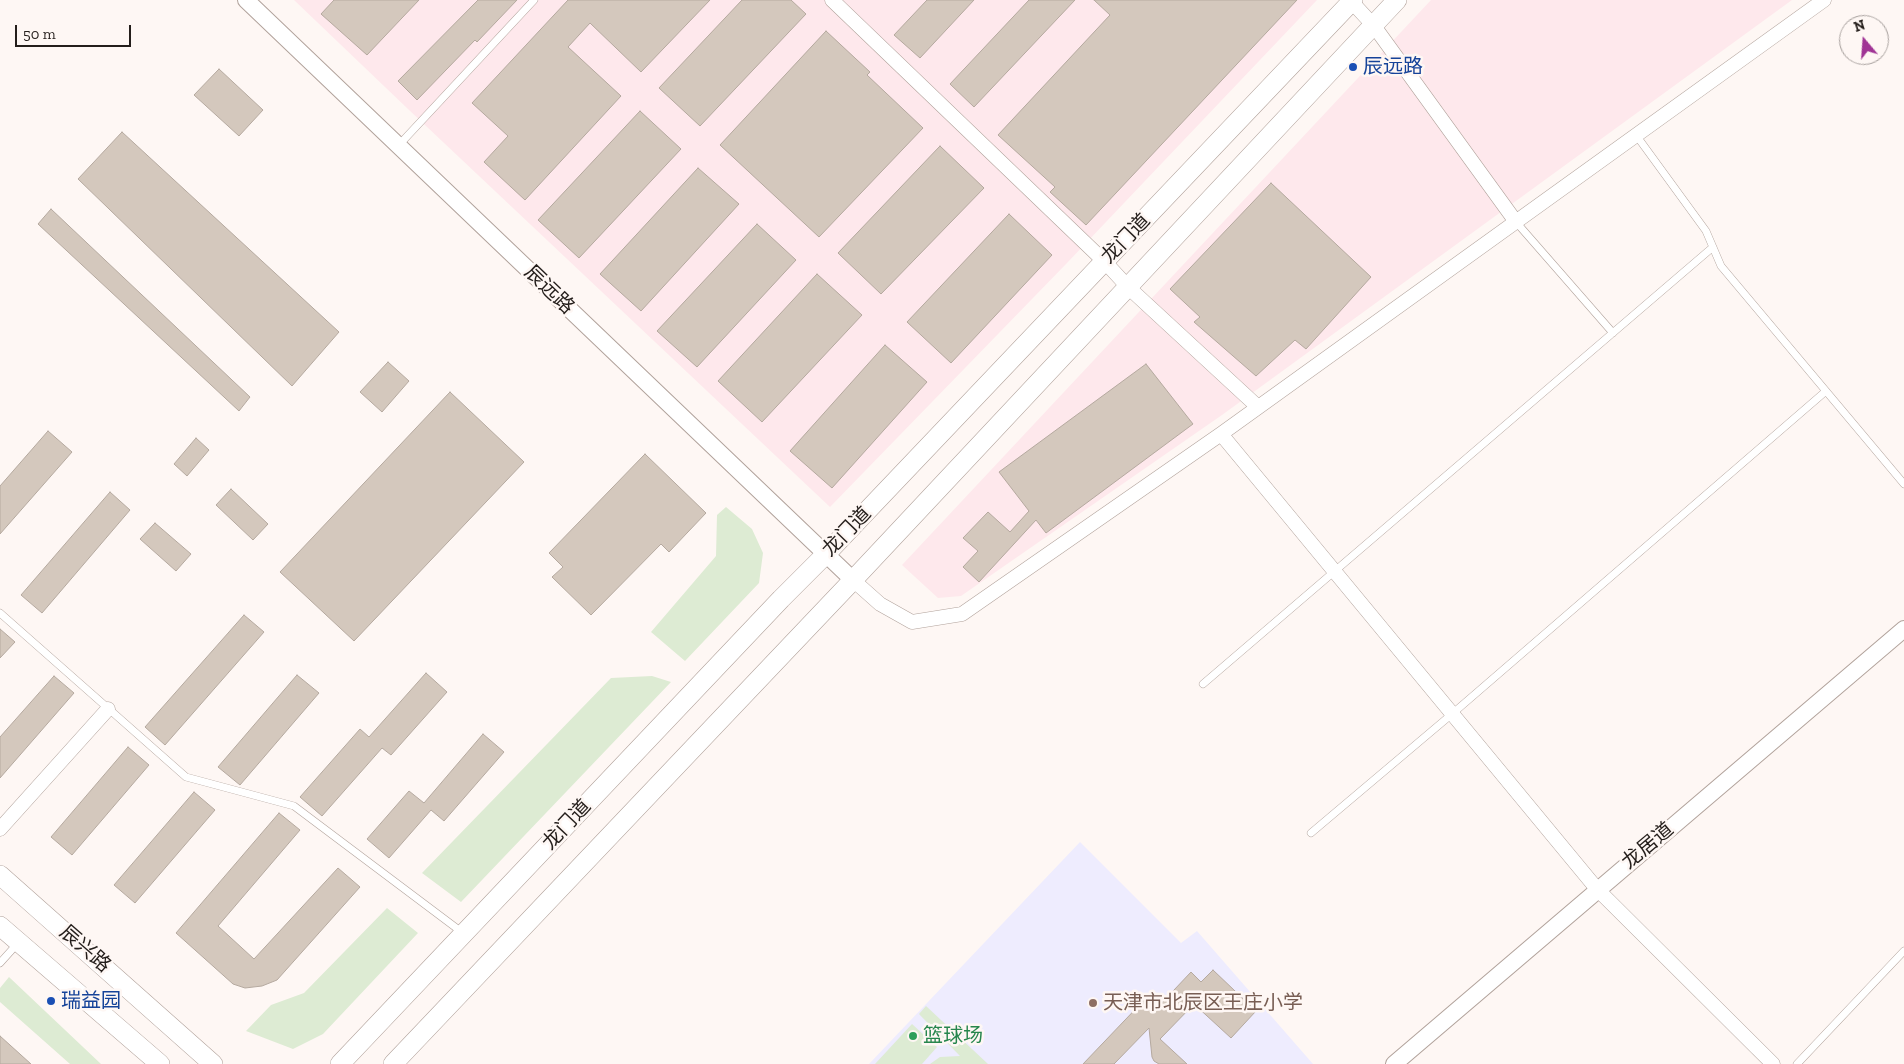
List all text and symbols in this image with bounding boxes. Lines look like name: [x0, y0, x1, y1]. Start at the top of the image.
scale bar: [18, 15, 134, 47]
north arrow: [1839, 15, 1889, 65]
text: N: [1852, 16, 1867, 36]
text: 50 m: [23, 25, 56, 43]
place label: 辰远路: [1363, 55, 1423, 79]
marker: 辰远路: [1347, 61, 1359, 73]
street label: 龙门道: [1097, 209, 1155, 269]
street label: 辰远路: [519, 261, 579, 319]
street label: 龙门道: [818, 502, 876, 562]
street label: 龙门道: [538, 795, 596, 855]
street label: 龙居道: [1617, 818, 1679, 874]
street label: 辰兴路: [54, 920, 116, 978]
place label: 瑞益园: [61, 989, 121, 1013]
place label: 天津市北辰区王庄小学: [1103, 991, 1303, 1015]
marker: 瑞益园: [45, 995, 57, 1007]
marker: 天津市北辰区王庄小学: [1087, 997, 1099, 1009]
place label: 篮球场: [923, 1024, 983, 1048]
marker: 篮球场: [907, 1030, 919, 1042]

